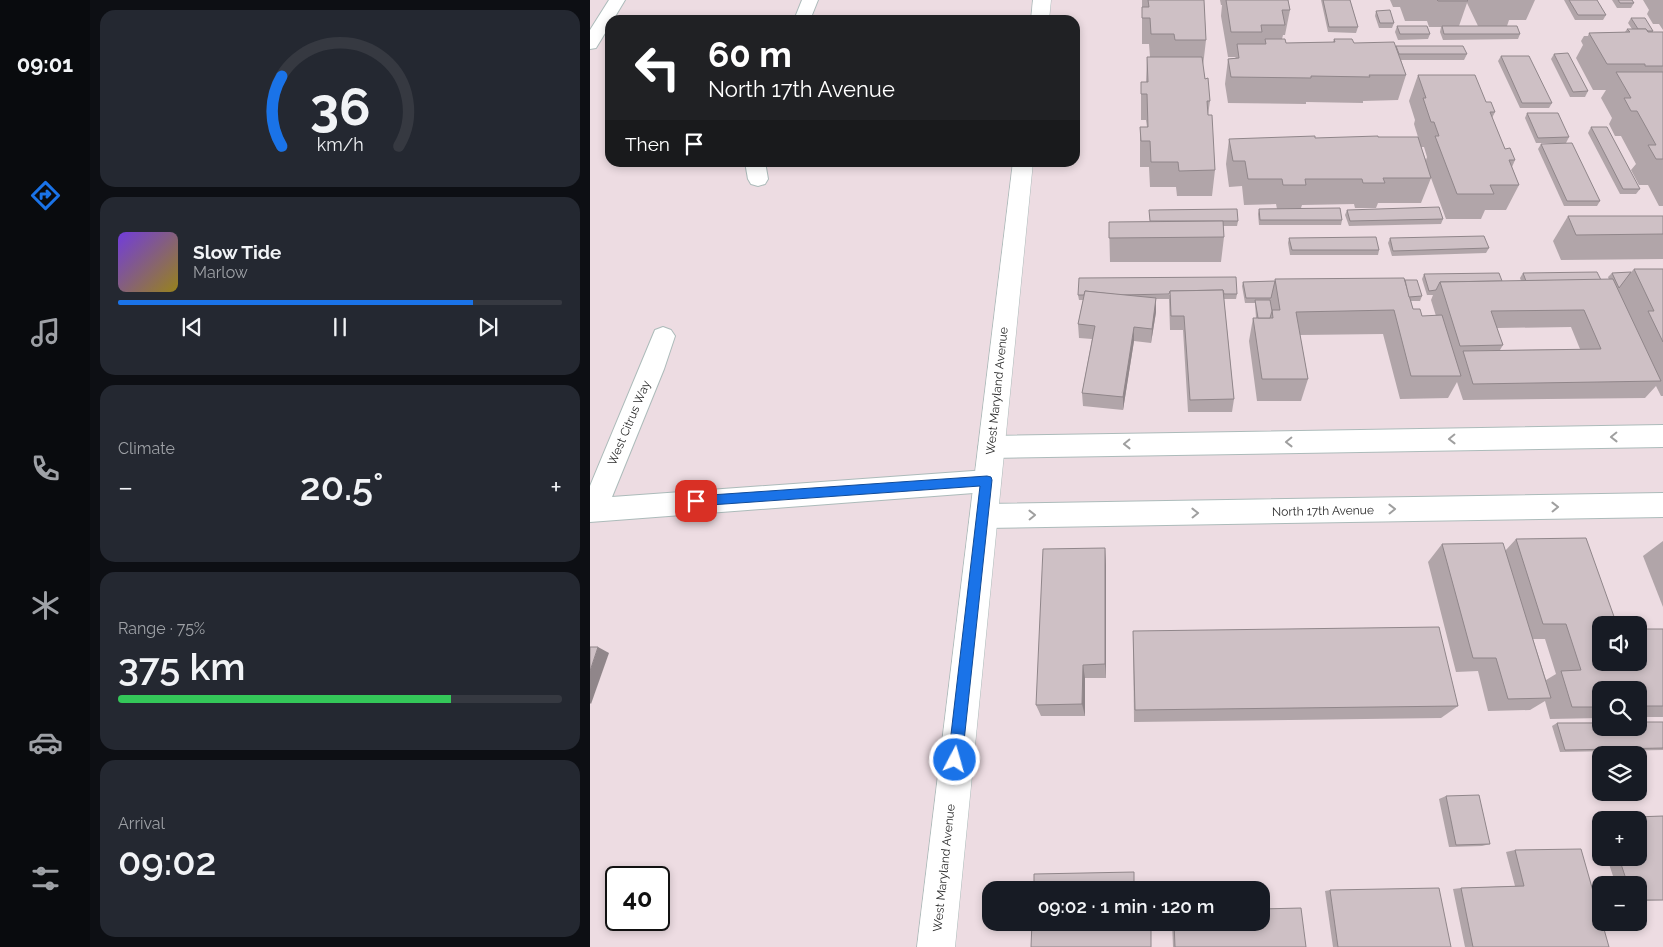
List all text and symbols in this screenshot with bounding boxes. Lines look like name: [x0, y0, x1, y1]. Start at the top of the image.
text: 60 m: [708, 34, 792, 75]
icon: left: [625, 35, 690, 100]
text: 09:01: [17, 51, 73, 77]
text: 36: [310, 76, 370, 137]
text: North 17th Avenue: [708, 76, 895, 102]
icon: arrive: [680, 130, 708, 158]
text: Then: [625, 133, 670, 155]
text: km/h: [316, 134, 364, 155]
icon: directions: [28, 178, 63, 213]
text: Slow Tide: [193, 241, 282, 263]
text: Marlow: [193, 263, 248, 282]
icon: previous: [178, 313, 206, 341]
icon: pause: [326, 313, 354, 341]
icon: next: [474, 313, 502, 341]
icon: music: [28, 315, 63, 350]
street label: West Maryland Avenue: [983, 326, 1011, 456]
street label: West Citrus Way: [605, 378, 653, 468]
one-way arrow: [1610, 432, 1618, 442]
one-way arrow: [1448, 434, 1456, 445]
one-way arrow: [1285, 437, 1293, 447]
text: Climate: [118, 439, 175, 458]
one-way arrow: [1123, 439, 1130, 449]
icon: phone: [28, 451, 63, 486]
text: 20.5°: [300, 464, 384, 509]
text: −: [118, 471, 133, 504]
text: +: [550, 471, 562, 504]
pin: [675, 480, 717, 522]
icon: arrive: [682, 487, 710, 515]
one-way arrow: [1551, 502, 1559, 512]
street label: North 17th Avenue: [1272, 503, 1374, 519]
one-way arrow: [1388, 504, 1396, 515]
one-way arrow: [1192, 508, 1199, 518]
one-way arrow: [1029, 510, 1037, 520]
icon: climate: [28, 588, 63, 623]
map controls: [1592, 616, 1647, 931]
button: sound: [1592, 616, 1647, 671]
text: Range · 75%: [118, 619, 205, 638]
text: 375 km: [118, 644, 246, 689]
button: search: [1592, 681, 1647, 736]
icon: car: [28, 725, 63, 760]
position arrow: [928, 733, 980, 785]
button: layers: [1592, 746, 1647, 801]
street label: West Maryland Avenue: [930, 803, 958, 933]
button: +: [1592, 811, 1647, 866]
text: Arrival: [118, 814, 165, 833]
text: 09:02: [118, 839, 216, 884]
icon: filters: [28, 861, 63, 896]
speed limit sign: 40: [605, 866, 670, 931]
button: −: [1592, 876, 1647, 931]
text: 09:02 · 1 min · 120 m: [1038, 895, 1214, 917]

